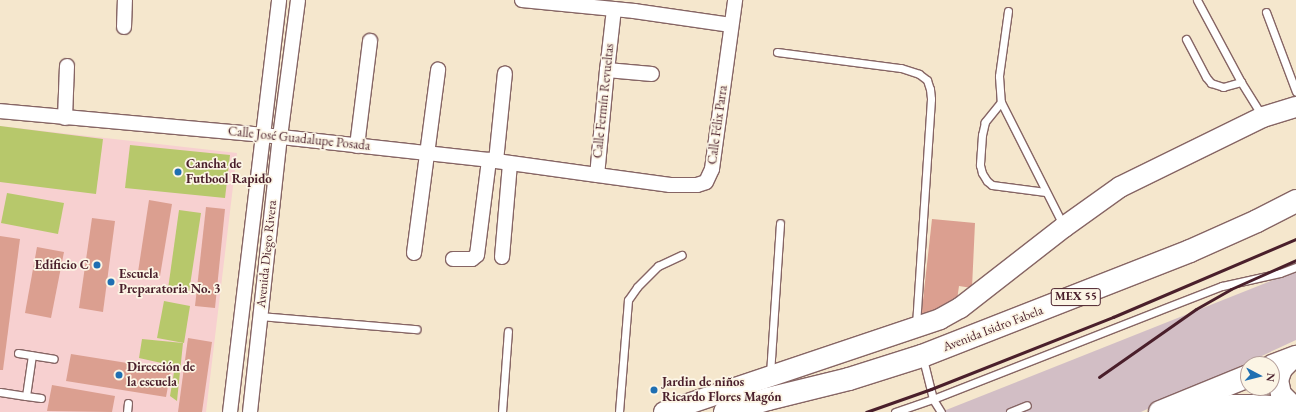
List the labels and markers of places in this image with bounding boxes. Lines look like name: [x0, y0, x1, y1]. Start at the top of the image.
place label: Cancha de Futbool Rapido: [186, 157, 272, 188]
marker: Cancha de Futbool Rapido: [173, 167, 183, 177]
place label: Edificio C: [35, 257, 89, 273]
marker: Edificio C: [92, 260, 102, 270]
place label: Escuela Preparatoria No. 3: [119, 267, 221, 298]
marker: Escuela Preparatoria No. 3: [106, 277, 116, 287]
place label: Dirección de la escuela: [127, 360, 195, 391]
marker: Dirección de la escuela: [114, 370, 124, 380]
place label: Jardin de niños Ricardo Flores Magón: [662, 375, 782, 406]
marker: Jardin de niños Ricardo Flores Magón: [649, 385, 659, 395]

